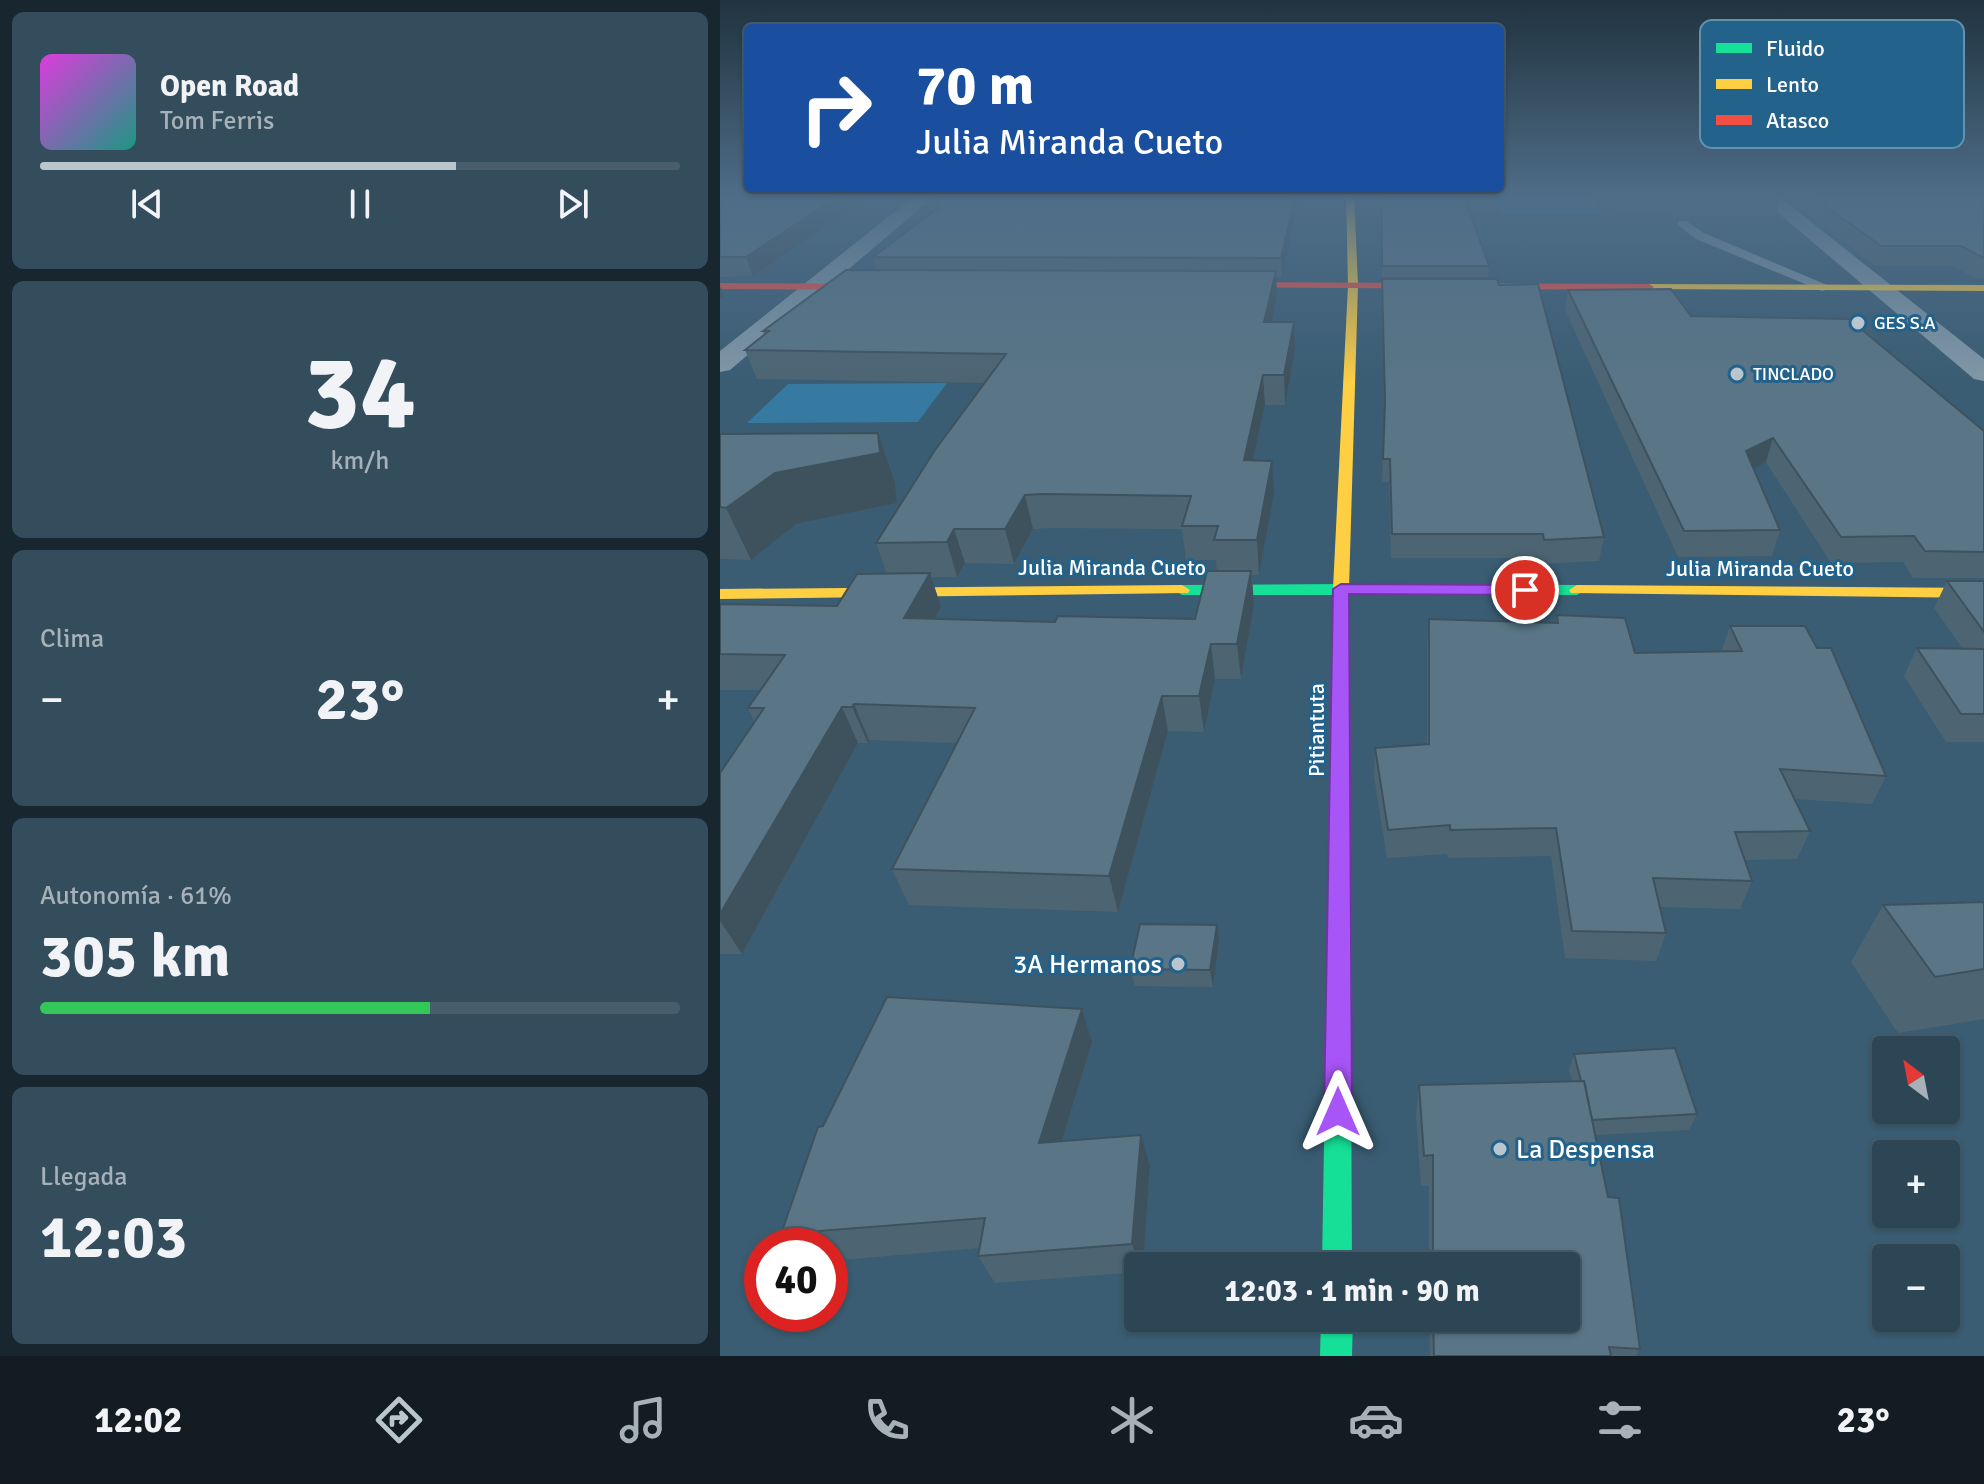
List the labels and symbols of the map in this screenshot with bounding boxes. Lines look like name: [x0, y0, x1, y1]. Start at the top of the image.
legend: [1700, 20, 1964, 148]
text: Fluido: [1766, 35, 1825, 62]
text: Lento: [1766, 71, 1819, 98]
text: Atasco: [1766, 107, 1829, 134]
place label: GES S.A: [1874, 312, 1935, 334]
marker: GES S.A: [1849, 314, 1867, 332]
place label: TINCLADO: [1753, 363, 1834, 385]
marker: TINCLADO: [1728, 365, 1746, 383]
street label: Julia Miranda Cueto: [1018, 554, 1206, 581]
street label: Julia Miranda Cueto: [1666, 555, 1854, 582]
pin: [1491, 556, 1559, 624]
street label: Pitiantuta: [1303, 683, 1330, 777]
place label: 3A Hermanos: [1013, 949, 1162, 981]
marker: 3A Hermanos: [1169, 955, 1187, 973]
north arrow: [1872, 1036, 1960, 1124]
position arrow: [1296, 1070, 1380, 1154]
place label: La Despensa: [1516, 1134, 1655, 1166]
marker: La Despensa: [1491, 1140, 1509, 1158]
speed limit sign: 40: [744, 1228, 848, 1332]

